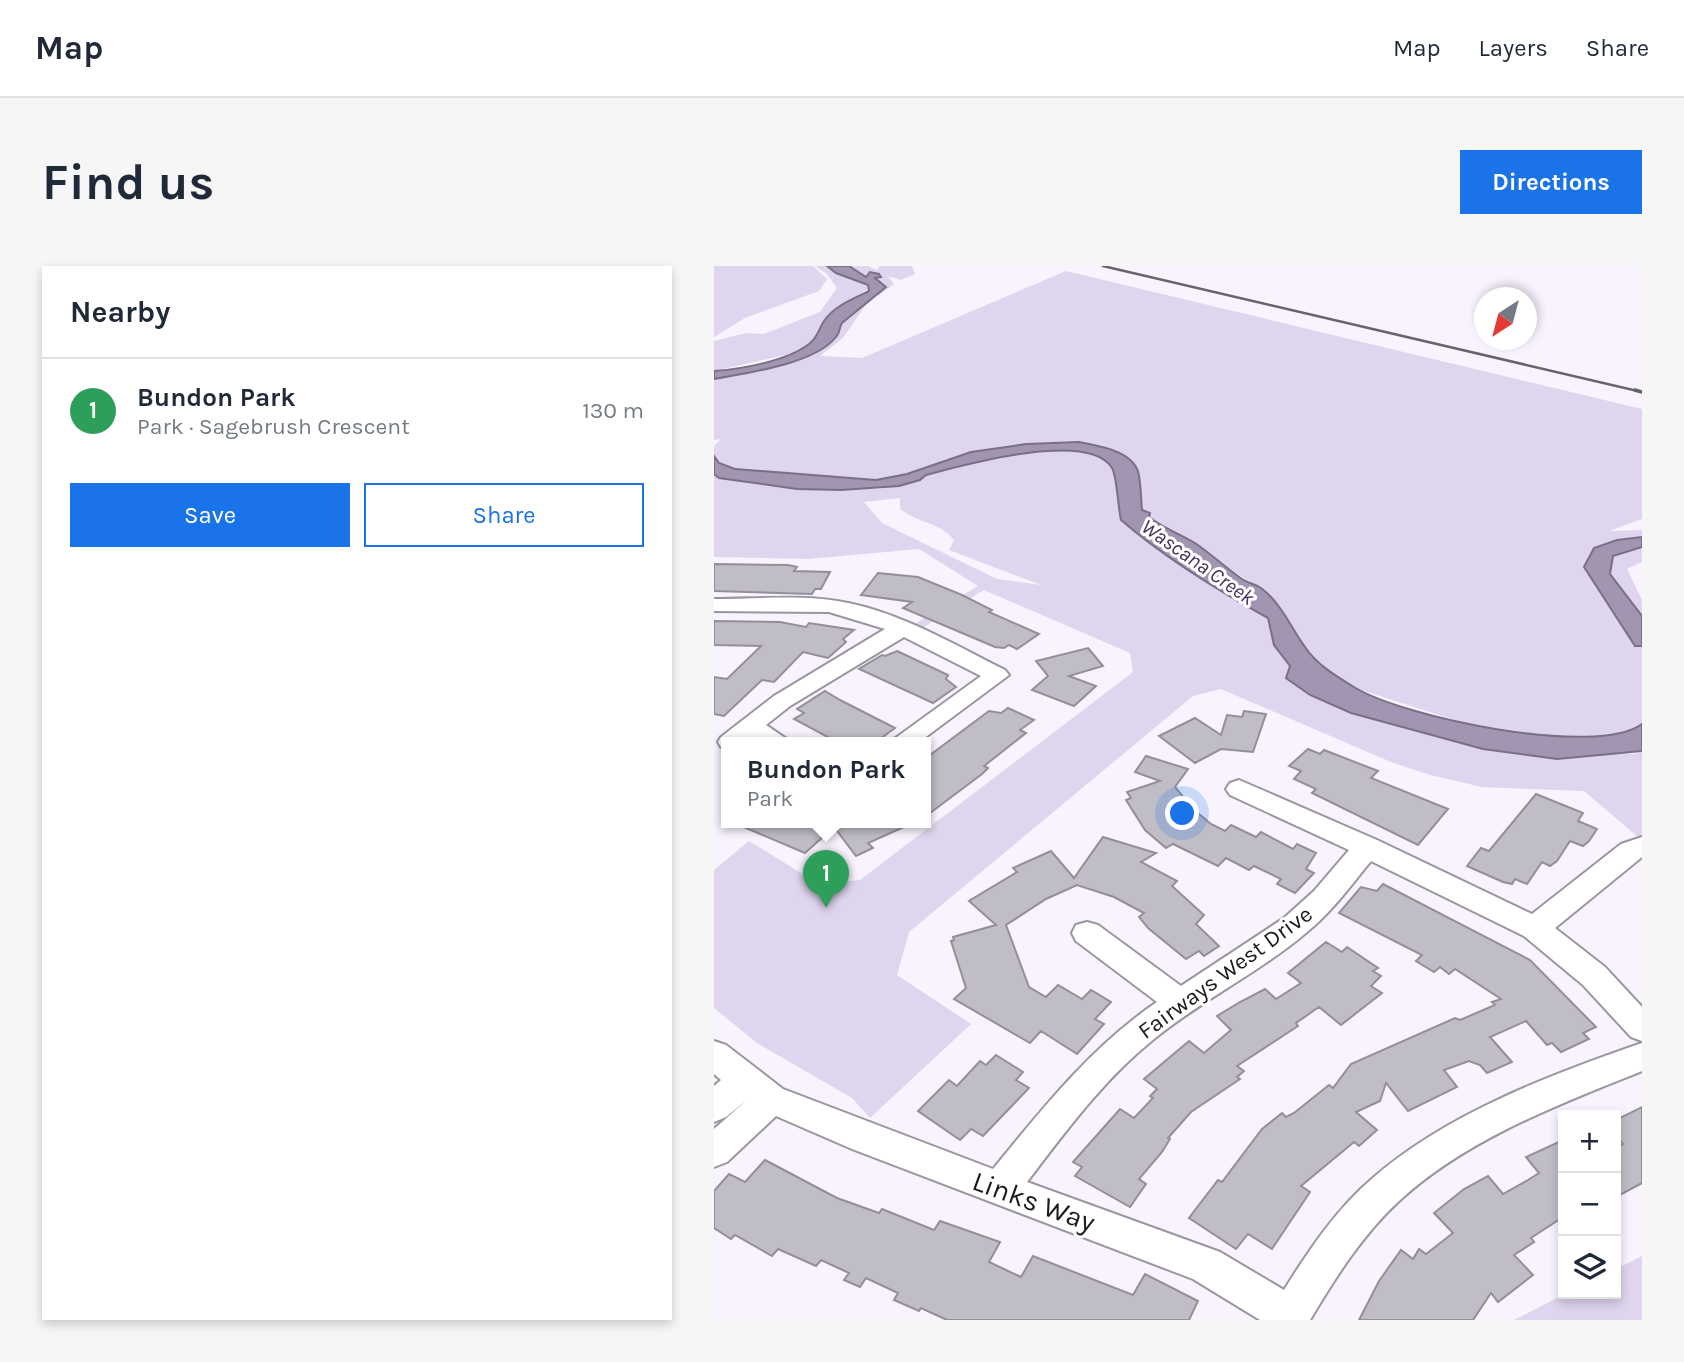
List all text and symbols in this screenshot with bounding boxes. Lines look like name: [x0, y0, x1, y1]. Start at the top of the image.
text: Map: [35, 29, 103, 67]
text: Map: [1393, 34, 1441, 62]
text: Layers: [1479, 34, 1548, 62]
text: Share: [1586, 34, 1649, 62]
button: Directions: [1460, 150, 1642, 214]
text: Find us: [42, 154, 214, 211]
north arrow: [1474, 287, 1537, 350]
text: Nearby: [70, 294, 170, 330]
text: Bundon Park: [137, 382, 296, 413]
text: 1: [89, 397, 97, 424]
text: 130 m: [582, 397, 644, 424]
text: Park · Sagebrush Crescent: [137, 413, 410, 440]
button: Save: [70, 483, 350, 547]
button: Share: [364, 483, 644, 547]
water label: Wascana Creek: [1137, 514, 1259, 610]
popup: [721, 737, 931, 828]
text: Bundon Park: [747, 754, 905, 785]
text: Park: [747, 785, 793, 812]
your location: [1165, 796, 1199, 830]
pin: 1: [803, 850, 849, 908]
street label: Fairways West Drive: [1133, 900, 1318, 1045]
map controls: [1558, 1110, 1621, 1299]
button: +: [1558, 1110, 1621, 1173]
street label: Links Way: [968, 1164, 1100, 1239]
button: −: [1558, 1173, 1621, 1236]
button: layers: [1558, 1236, 1621, 1299]

